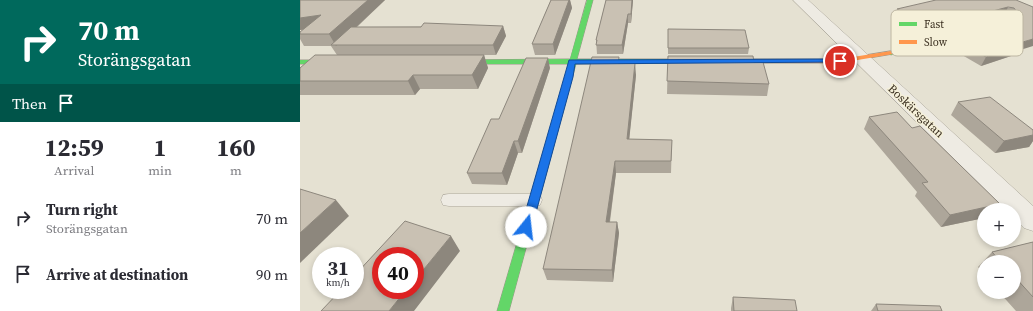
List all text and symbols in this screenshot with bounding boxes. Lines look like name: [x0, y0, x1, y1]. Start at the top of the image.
legend: [891, 10, 1023, 56]
text: 70 m: [78, 11, 140, 49]
icon: right: [12, 16, 64, 68]
text: Fast: [924, 17, 944, 32]
text: Slow: [924, 35, 948, 50]
pin: [823, 44, 857, 78]
text: Storängsgatan: [78, 47, 191, 72]
icon: arrive: [829, 50, 851, 72]
street label: Boskärsgatan: [884, 81, 948, 141]
icon: arrive: [55, 92, 77, 114]
text: Then: [12, 93, 47, 114]
text: 12:59: [45, 131, 104, 164]
text: 1: [154, 131, 167, 164]
text: 160: [216, 131, 255, 164]
text: Arrival: [54, 162, 94, 179]
text: min: [148, 162, 172, 179]
text: m: [230, 162, 242, 179]
text: Turn right: [46, 199, 118, 220]
map controls: [977, 203, 1021, 299]
button: +: [977, 203, 1021, 247]
position arrow: [505, 206, 547, 248]
icon: right: [12, 207, 34, 229]
text: 70 m: [256, 208, 288, 229]
text: Storängsgatan: [46, 220, 128, 237]
speed limit sign: 40: [372, 247, 424, 299]
text: 31: [327, 254, 349, 282]
button: −: [977, 255, 1021, 299]
icon: arrive: [12, 263, 34, 285]
text: Arrive at destination: [46, 264, 188, 285]
text: 90 m: [256, 264, 288, 285]
text: km/h: [326, 276, 350, 289]

